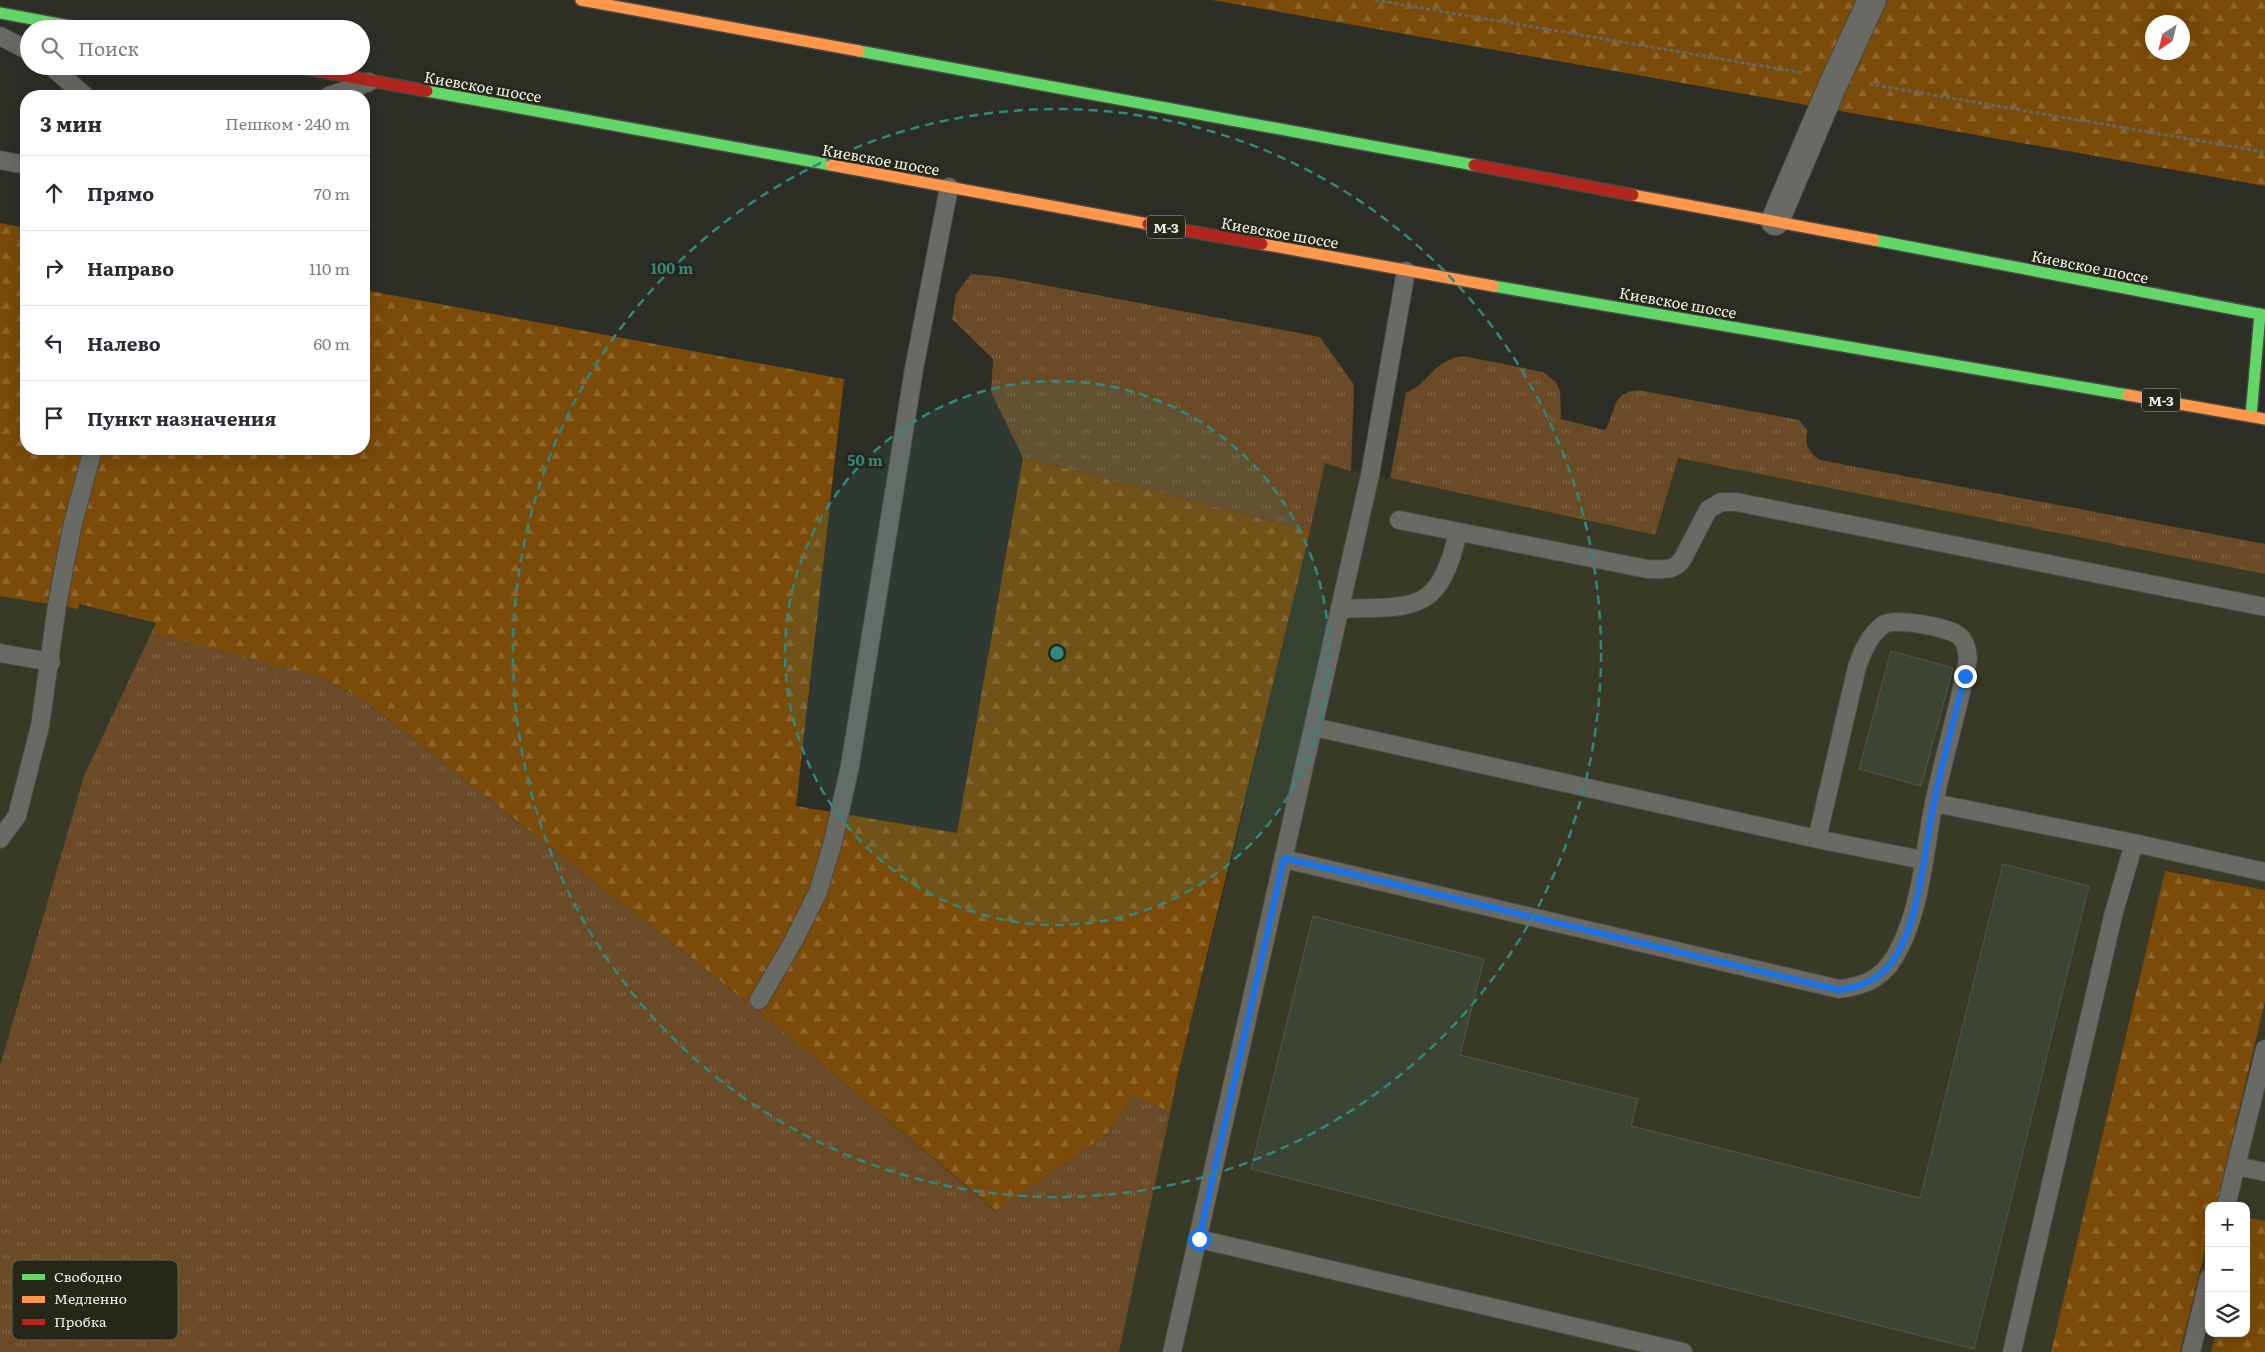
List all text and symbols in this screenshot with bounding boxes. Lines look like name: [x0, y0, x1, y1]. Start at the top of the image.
north arrow: [2145, 15, 2190, 60]
search box: [20, 20, 370, 75]
icon: search: [38, 34, 66, 62]
text: Поиск: [78, 34, 139, 62]
street label: Киевское шоссе: [422, 64, 544, 108]
text: 3 мин: [40, 107, 102, 138]
text: Пешком · 240 m: [225, 111, 350, 135]
street label: Киевское шоссе: [820, 137, 942, 181]
icon: ahead: [40, 179, 68, 207]
text: Прямо: [87, 179, 154, 207]
text: 70 m: [314, 181, 350, 205]
street label: Киевское шоссе: [1219, 210, 1341, 254]
road number: М-3: [1147, 216, 1185, 238]
street label: Киевское шоссе: [2029, 243, 2151, 289]
icon: right: [40, 254, 68, 282]
text: Направо: [87, 254, 174, 282]
text: 110 m: [309, 256, 350, 280]
text: 100 m: [651, 256, 693, 279]
street label: Киевское шоссе: [1617, 280, 1739, 324]
icon: left: [40, 329, 68, 357]
text: Налево: [87, 329, 161, 357]
text: 60 m: [313, 331, 350, 355]
road number: М-3: [2142, 388, 2180, 412]
icon: arrive: [40, 404, 68, 432]
text: Пункт назначения: [87, 404, 276, 432]
text: 50 m: [847, 448, 883, 471]
centre of rings: [1048, 644, 1066, 662]
route end: [1954, 665, 1977, 688]
map controls: [2205, 1202, 2250, 1337]
button: +: [2205, 1202, 2250, 1247]
route start: [1188, 1228, 1211, 1251]
button: −: [2205, 1247, 2250, 1292]
legend: [12, 1260, 178, 1340]
text: Свободно: [54, 1266, 122, 1286]
text: Медленно: [54, 1288, 127, 1308]
button: layers: [2205, 1292, 2250, 1337]
text: Пробка: [54, 1311, 107, 1331]

